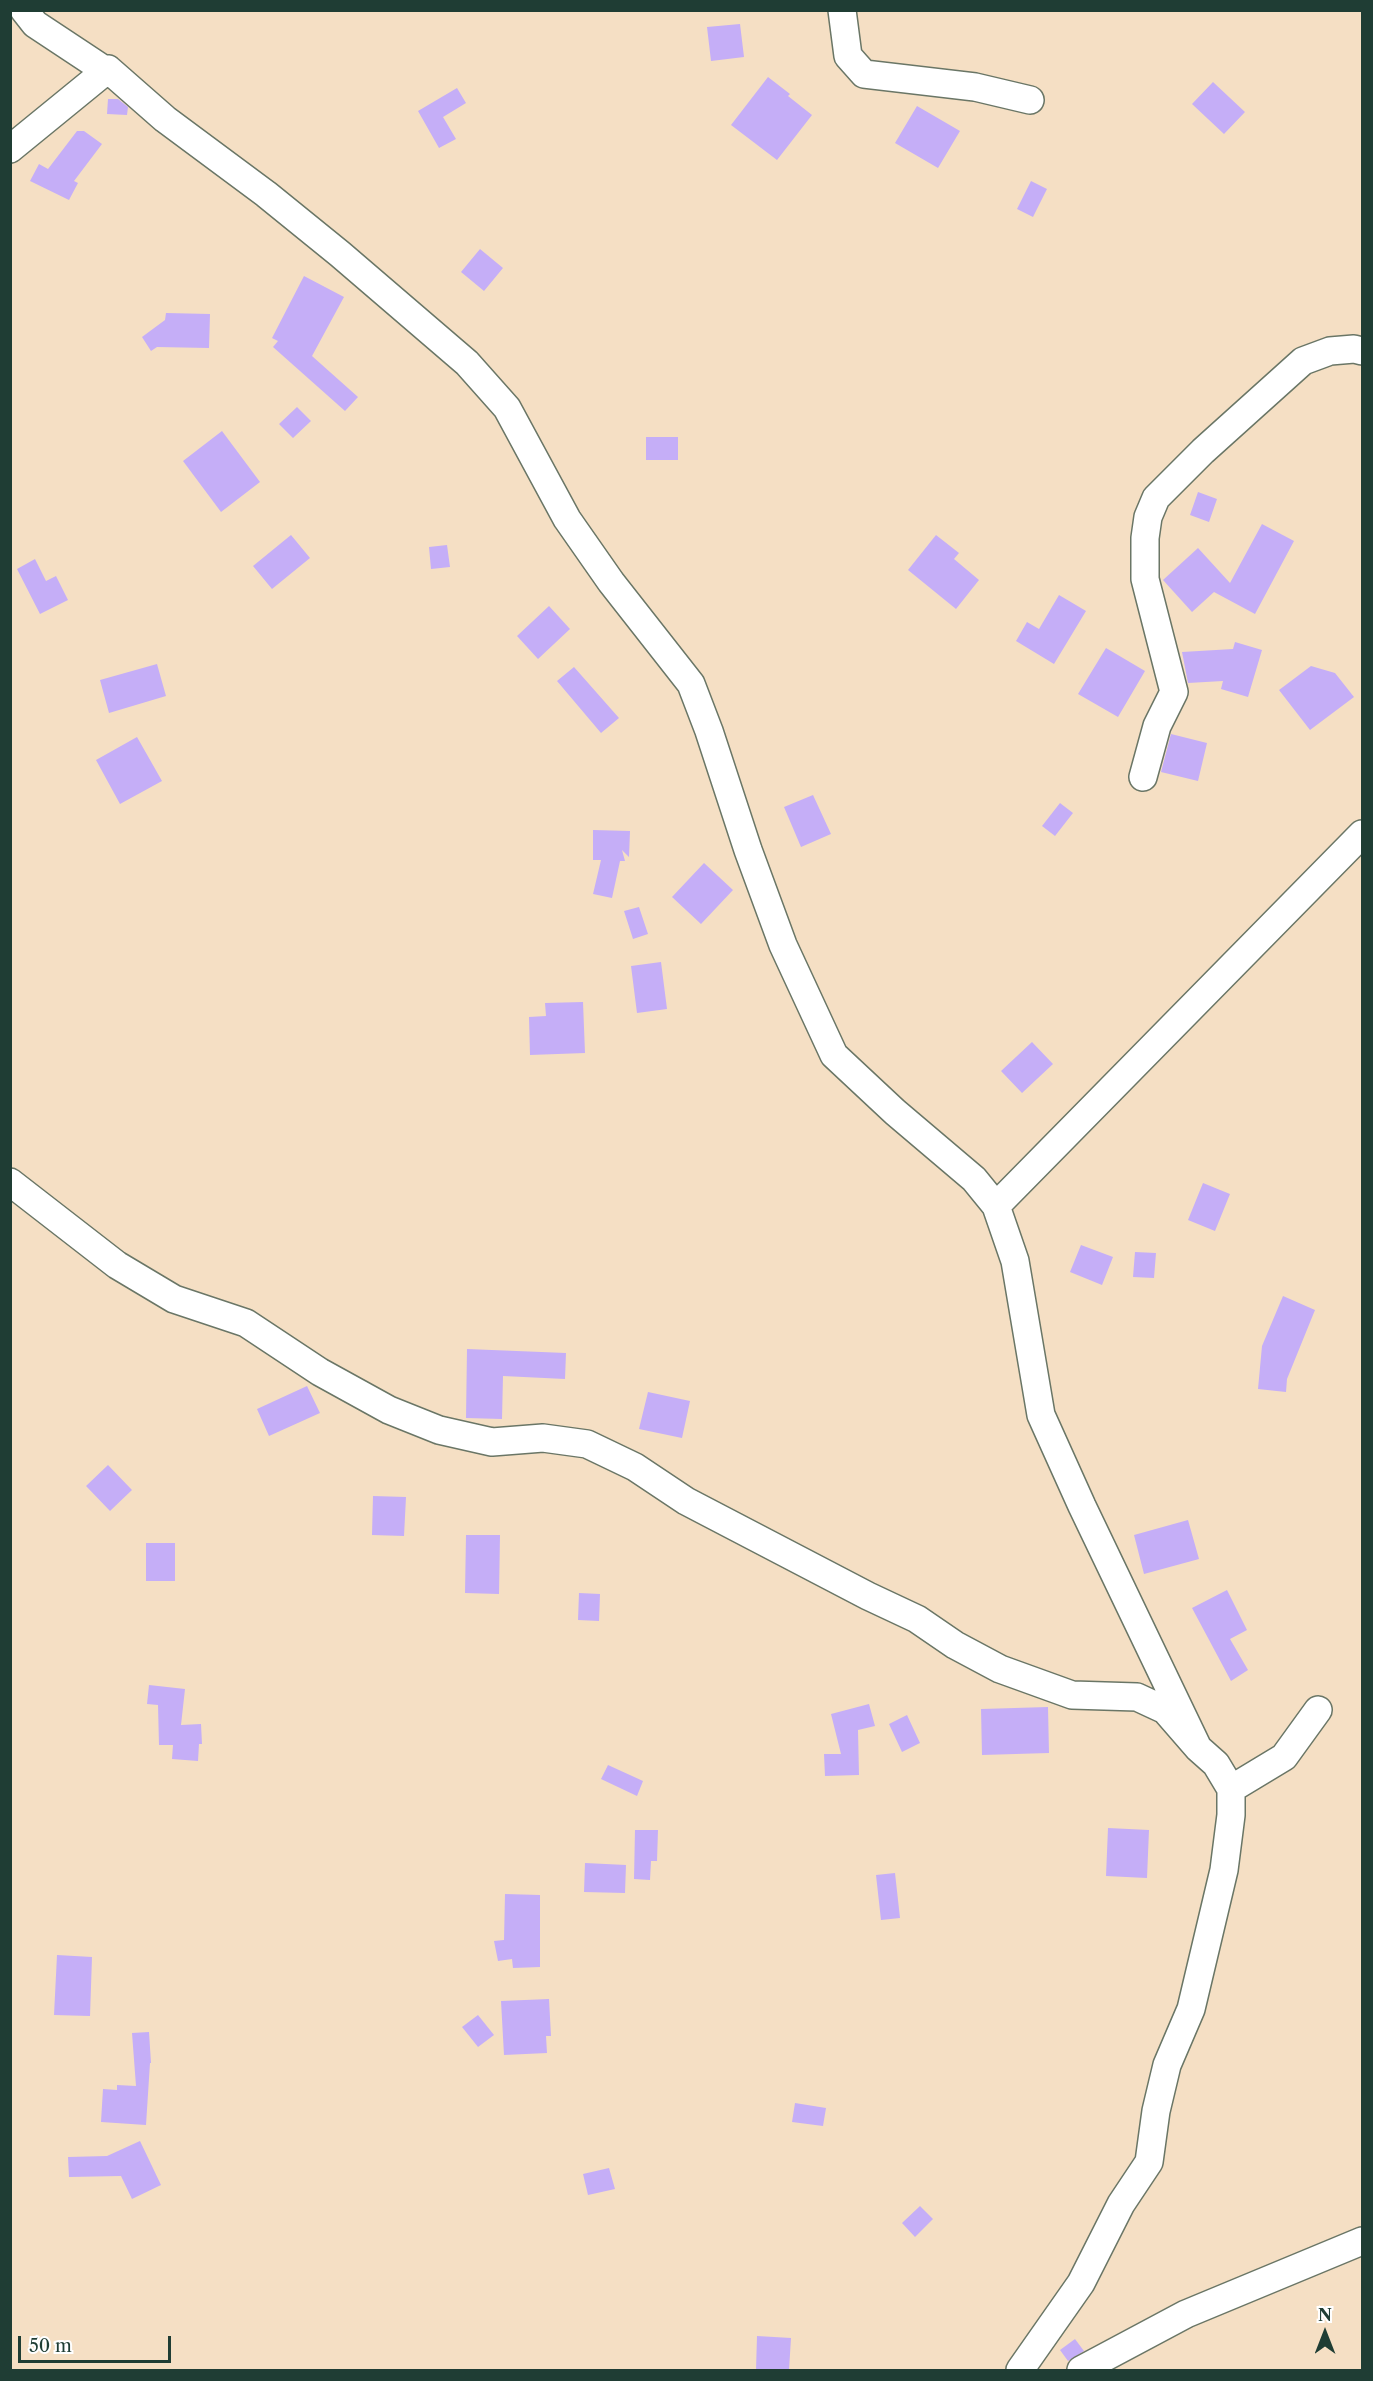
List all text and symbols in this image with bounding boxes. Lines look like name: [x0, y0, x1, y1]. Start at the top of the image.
north arrow: [1295, 2303, 1355, 2363]
text: N: [1318, 2305, 1332, 2325]
scale bar: [21, 2324, 174, 2362]
text: 50 m: [29, 2335, 72, 2357]

